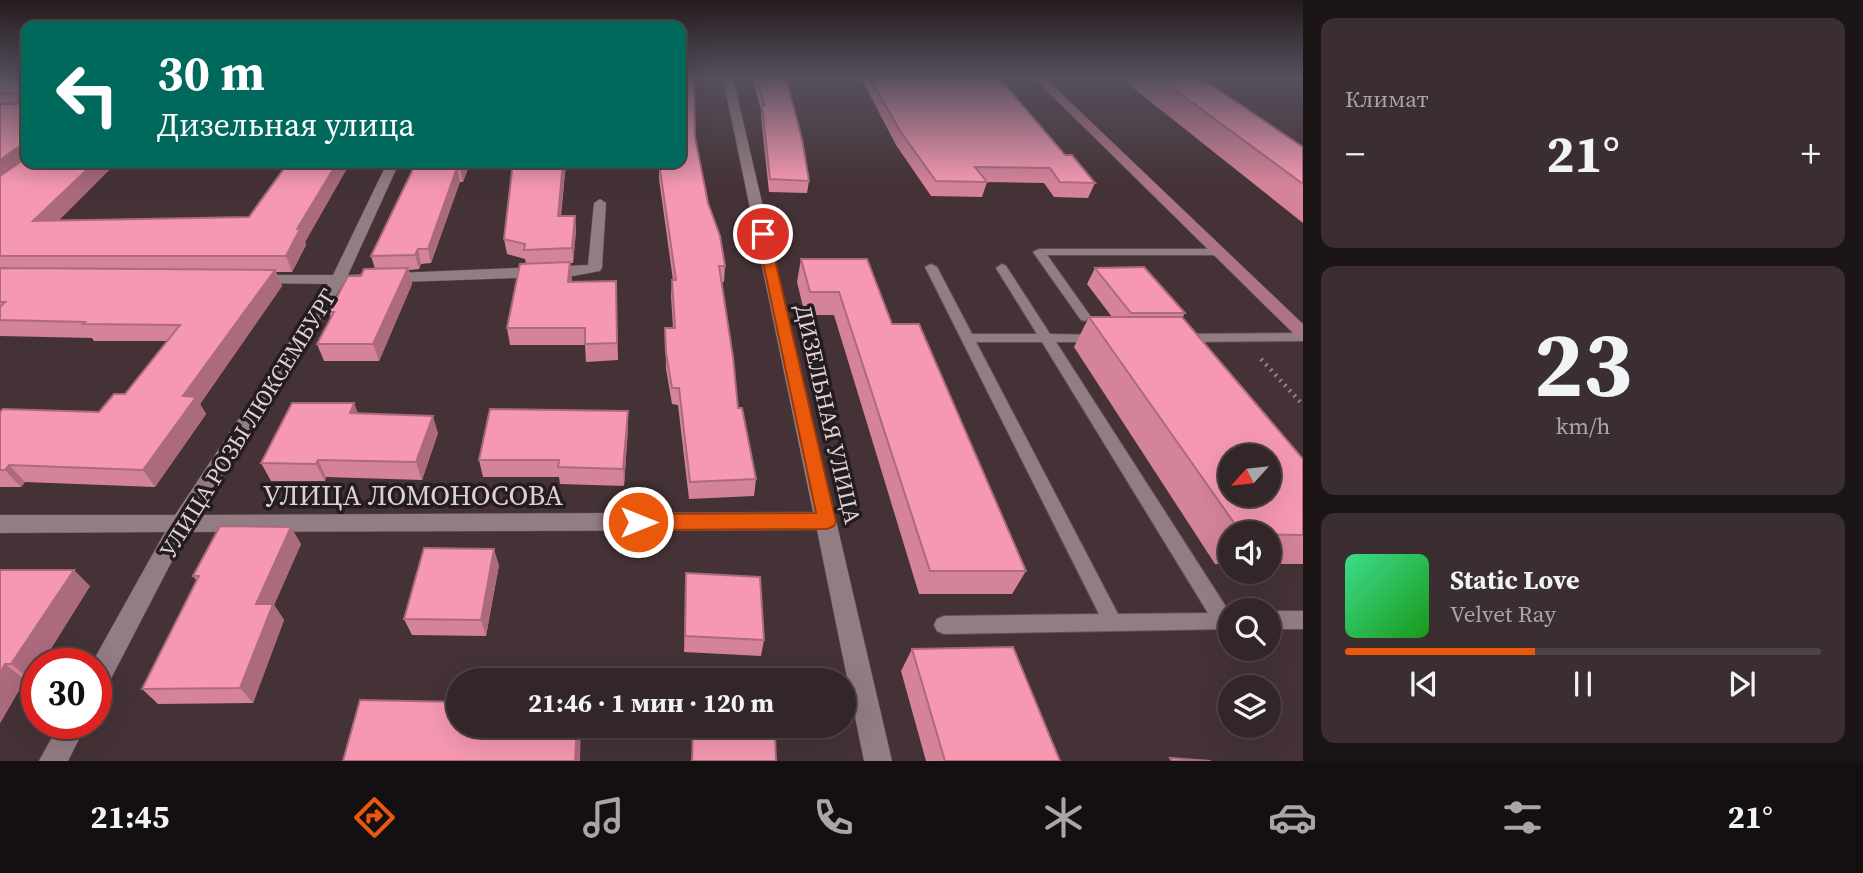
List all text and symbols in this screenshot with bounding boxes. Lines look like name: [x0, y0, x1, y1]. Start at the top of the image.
text: 30 m: [157, 39, 265, 106]
icon: left: [42, 49, 133, 140]
text: Климат: [1345, 83, 1429, 115]
text: Дизельная улица: [157, 103, 415, 147]
text: 21°: [1546, 118, 1620, 189]
text: −: [1345, 128, 1365, 180]
text: +: [1801, 128, 1821, 180]
pin: [733, 204, 793, 264]
icon: arrive: [744, 215, 782, 253]
street label: УЛИЦА РОЗЫ ЛЮКСЕМБУРГ: [152, 282, 344, 564]
street label: ДИЗЕЛЬНАЯ УЛИЦА: [787, 301, 869, 528]
text: 23: [1534, 302, 1632, 426]
text: km/h: [1556, 410, 1610, 442]
north arrow: [1218, 444, 1281, 508]
map controls: [1218, 444, 1281, 738]
street label: УЛИЦА ЛОМОНОСОВА: [263, 476, 563, 514]
position arrow: [601, 485, 675, 559]
button: sound: [1218, 521, 1281, 584]
text: Static Love: [1450, 562, 1579, 598]
button: search: [1218, 598, 1281, 661]
text: Velvet Ray: [1450, 598, 1556, 630]
speed limit sign: 30: [21, 648, 112, 739]
icon: previous: [1405, 665, 1443, 703]
icon: pause: [1564, 665, 1602, 703]
icon: next: [1723, 665, 1761, 703]
button: layers: [1218, 675, 1281, 738]
text: 21:46 · 1 мин · 120 m: [528, 685, 774, 721]
icon: directions: [350, 793, 399, 842]
icon: music: [579, 793, 628, 842]
icon: phone: [809, 793, 858, 842]
icon: climate: [1039, 793, 1088, 842]
icon: car: [1268, 793, 1317, 842]
icon: filters: [1498, 793, 1547, 842]
text: 21:45: [90, 795, 169, 839]
text: 21°: [1727, 795, 1773, 839]

